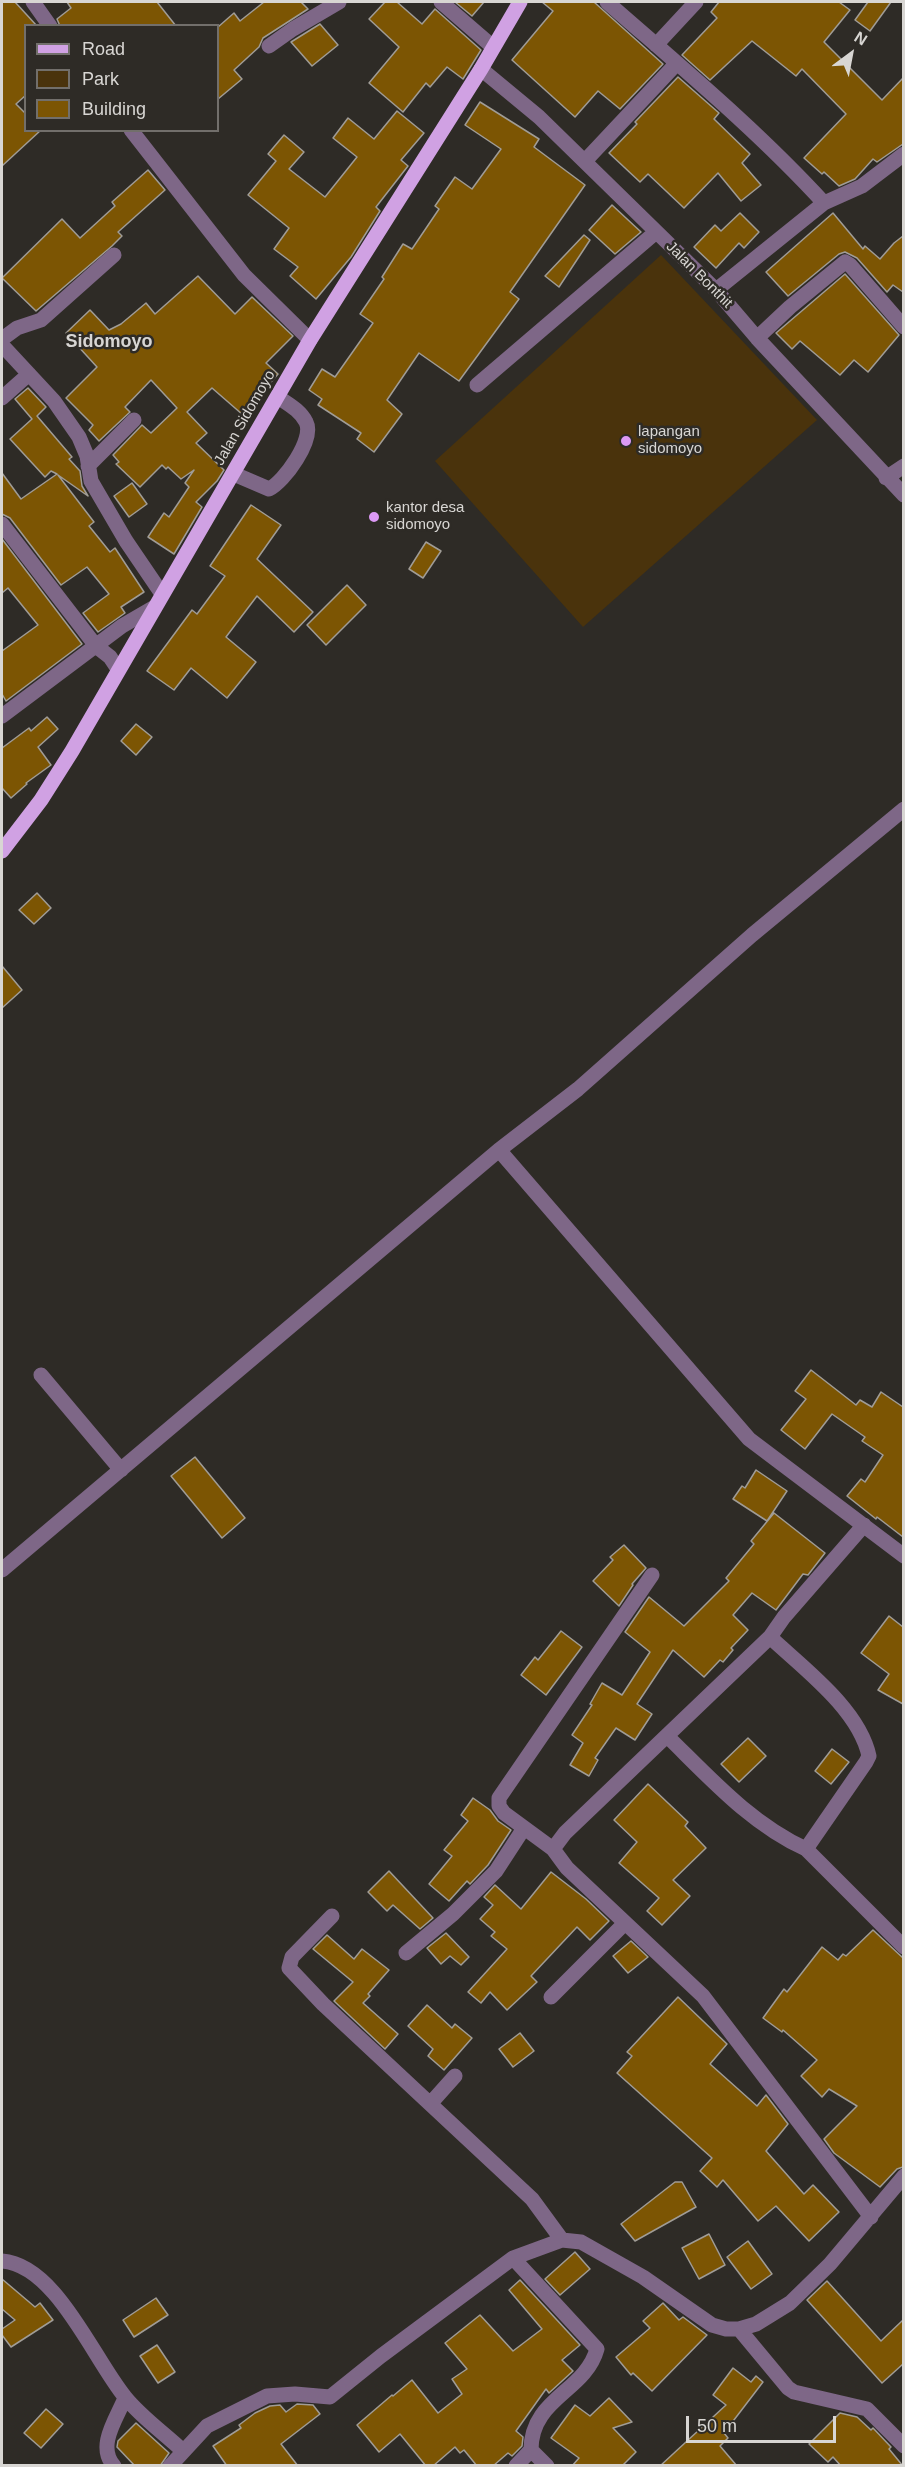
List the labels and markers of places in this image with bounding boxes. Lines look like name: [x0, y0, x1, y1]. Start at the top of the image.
place label: lapangan sidomoyo: [638, 423, 702, 458]
marker: lapangan sidomoyo: [619, 434, 633, 448]
place label: kantor desa sidomoyo: [386, 499, 464, 534]
marker: kantor desa sidomoyo: [367, 510, 381, 524]

